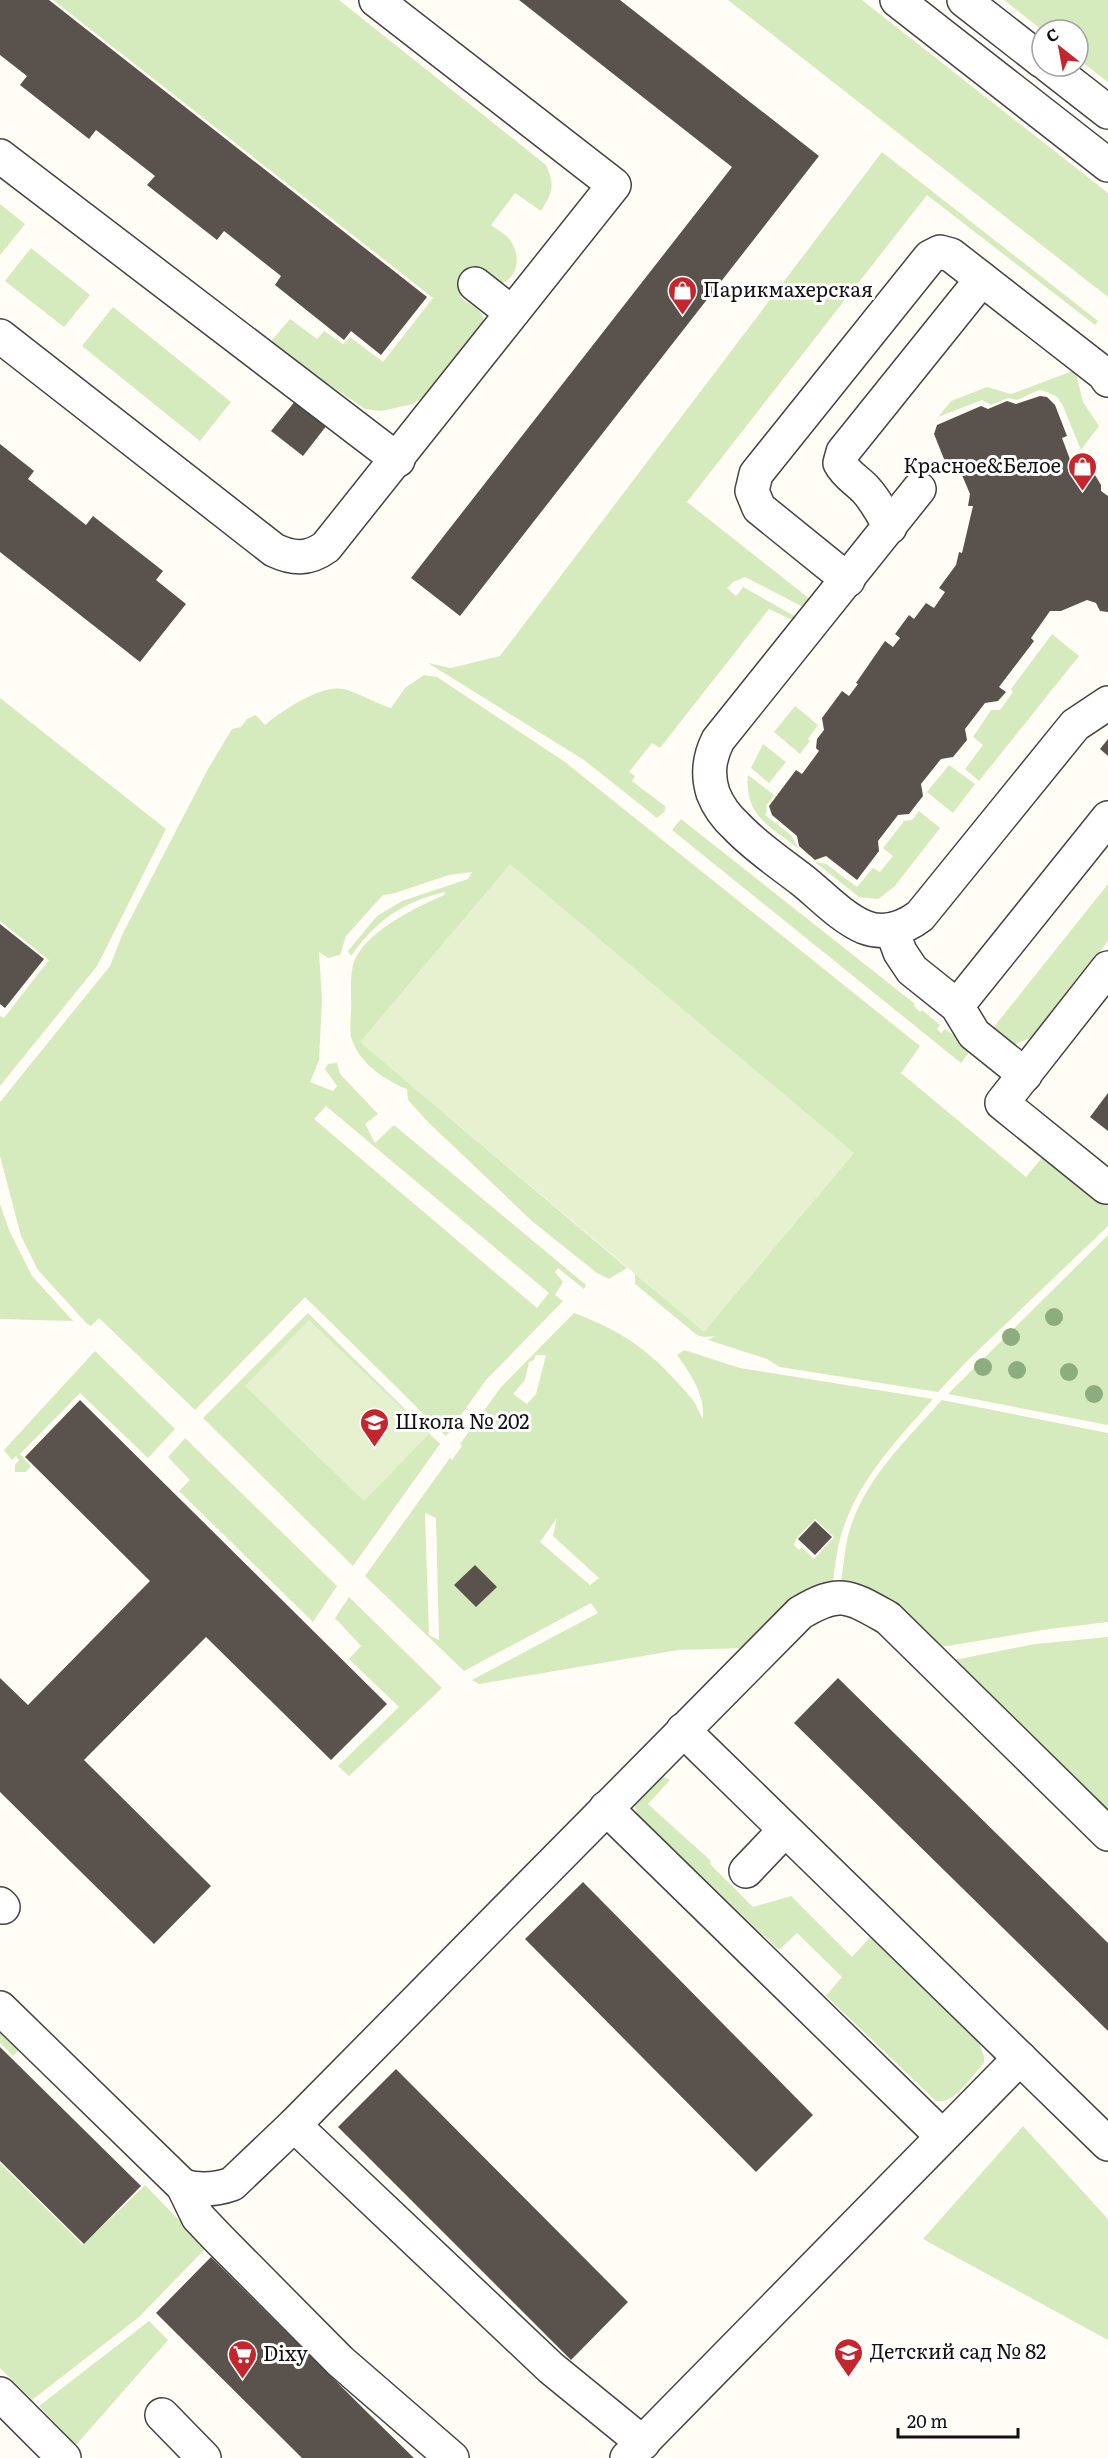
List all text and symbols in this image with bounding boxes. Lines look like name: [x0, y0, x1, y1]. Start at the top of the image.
north arrow: [1030, 18, 1090, 78]
text: С: [1041, 21, 1063, 48]
place label: Парикмахерская: [703, 273, 873, 303]
shop icon: Парикмахерская: [666, 274, 698, 316]
place label: Красное&Белое: [903, 449, 1061, 479]
shop icon: Красное&Белое: [1066, 450, 1098, 492]
place label: Школа № 202: [395, 1405, 529, 1435]
school or university icon: Школа № 202: [358, 1406, 390, 1448]
place label: Детский сад № 82: [870, 2335, 1046, 2365]
school or university icon: Детский сад № 82: [833, 2336, 865, 2378]
place label: Dixy: [263, 2337, 308, 2367]
supermarket icon: Dixy: [226, 2338, 258, 2380]
scale bar: [898, 2401, 1018, 2439]
text: 20 m: [907, 2407, 948, 2434]

